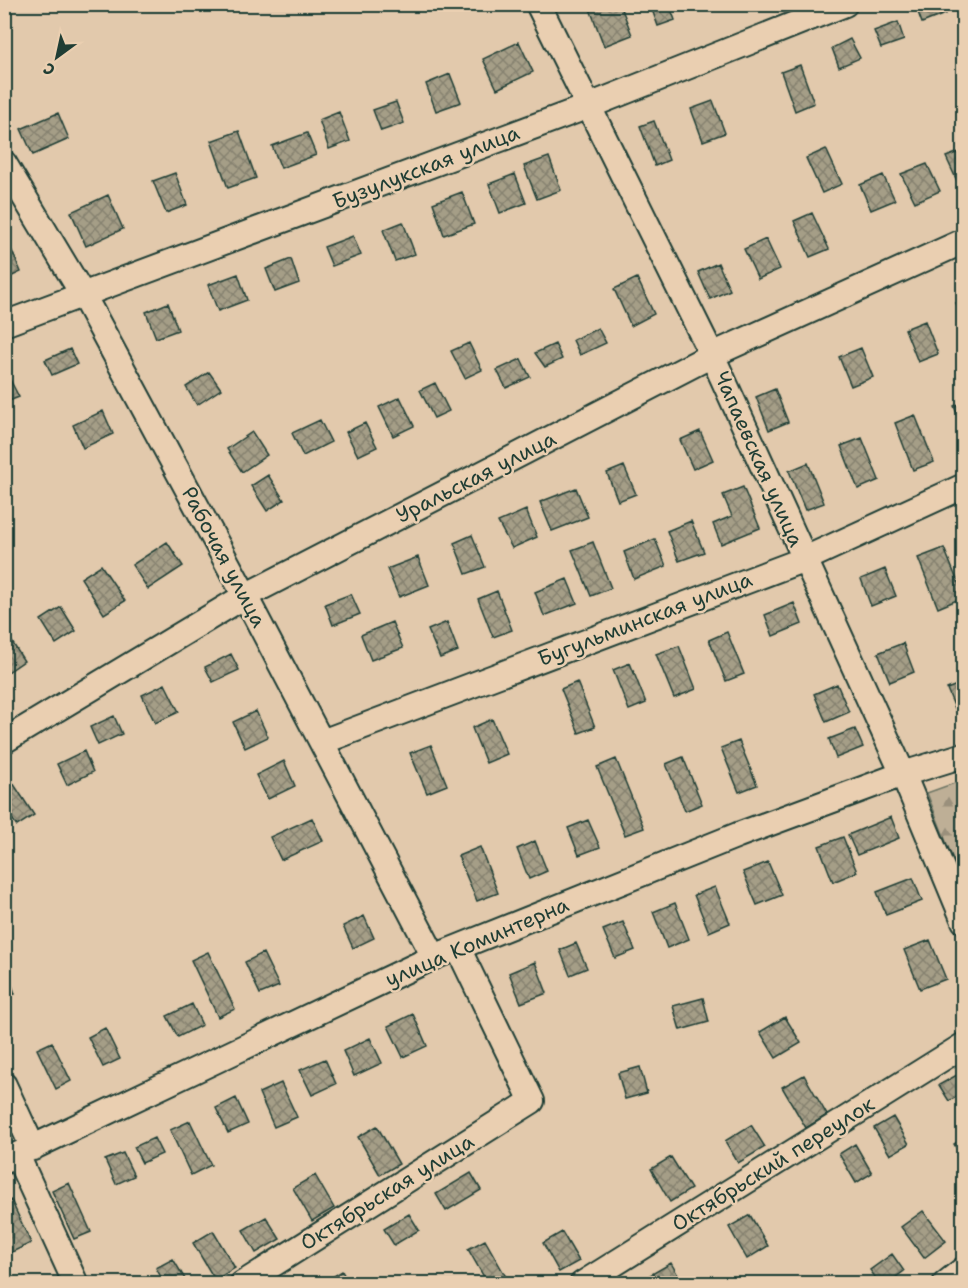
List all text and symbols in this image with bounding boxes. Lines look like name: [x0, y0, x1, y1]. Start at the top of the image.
north arrow: [27, 27, 87, 87]
text: С: [39, 58, 59, 81]
street label: Бузулукская улица: [328, 118, 524, 216]
street label: Чапаевская улица: [708, 367, 810, 551]
street label: Уральская улица: [391, 425, 561, 529]
street label: Рабочая улица: [175, 482, 273, 632]
street label: Бугульминская улица: [534, 565, 756, 673]
street label: улица Коминтерна: [381, 891, 573, 993]
street label: Октябрьский переулок: [666, 1090, 880, 1238]
street label: Октябрьская улица: [295, 1127, 479, 1257]

